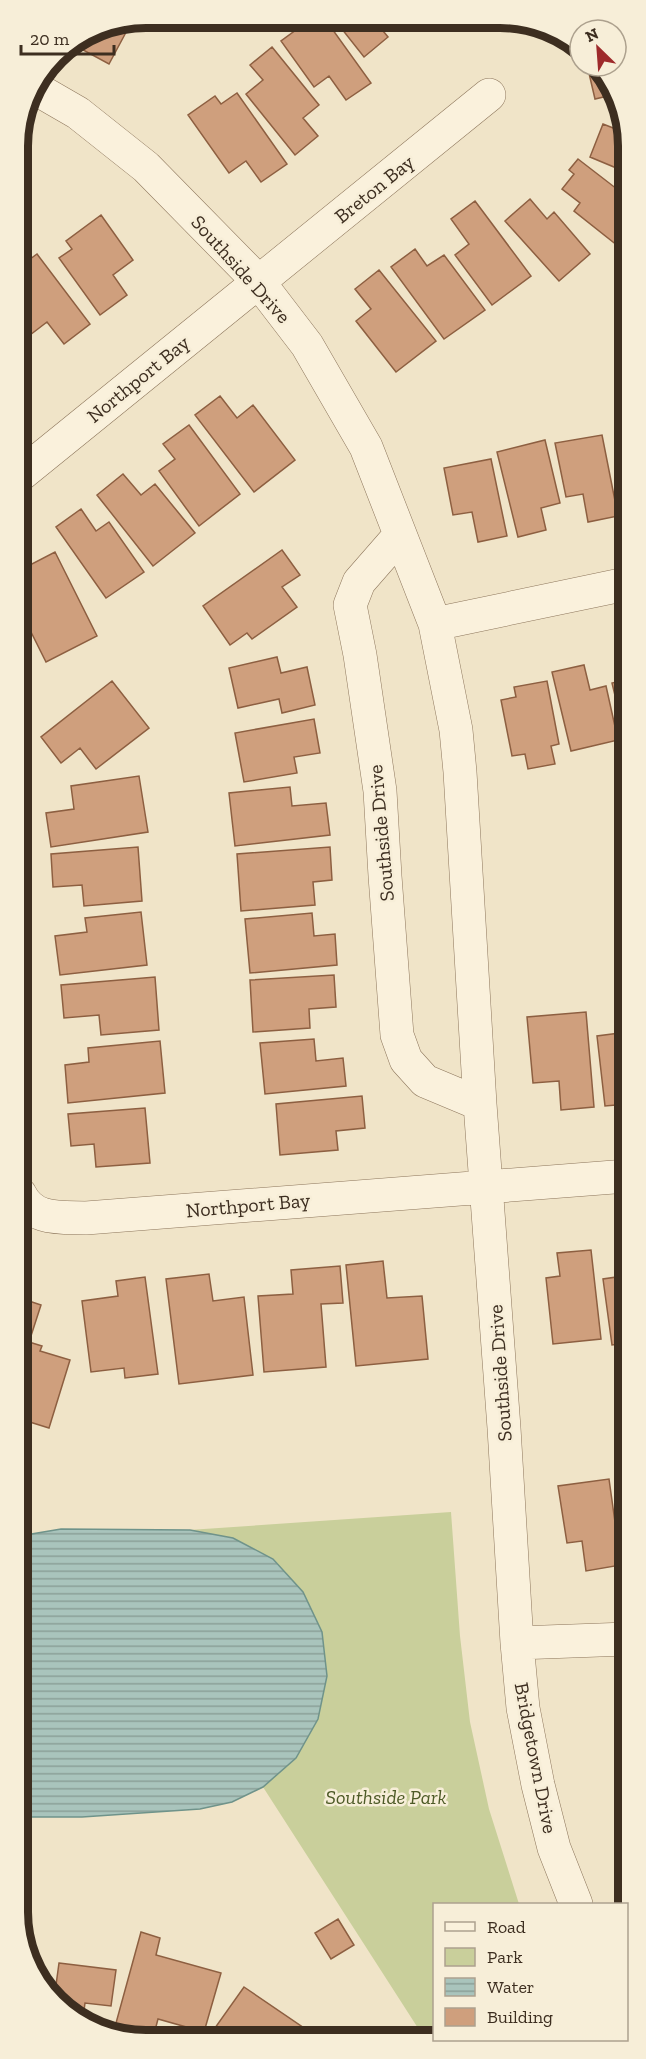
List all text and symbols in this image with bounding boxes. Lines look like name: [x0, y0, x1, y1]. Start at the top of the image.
scale bar: [21, 18, 114, 56]
north arrow: [568, 18, 628, 78]
text: N: [582, 24, 601, 46]
text: 20 m: [30, 28, 70, 50]
street label: Breton Bay: [329, 149, 419, 228]
street label: Southside Drive: [186, 210, 296, 328]
street label: Northport Bay: [82, 330, 195, 428]
street label: Southside Drive: [363, 764, 399, 902]
street label: Northport Bay: [185, 1188, 312, 1222]
street label: Southside Drive: [483, 1304, 517, 1442]
street label: Bridgetown Drive: [510, 1680, 562, 1836]
park label: Southside Park: [325, 1785, 447, 1809]
legend: [433, 1903, 628, 2041]
text: Road: [487, 1916, 526, 1938]
text: Park: [487, 1946, 523, 1968]
text: Water: [487, 1976, 534, 1998]
text: Building: [487, 2006, 553, 2028]

